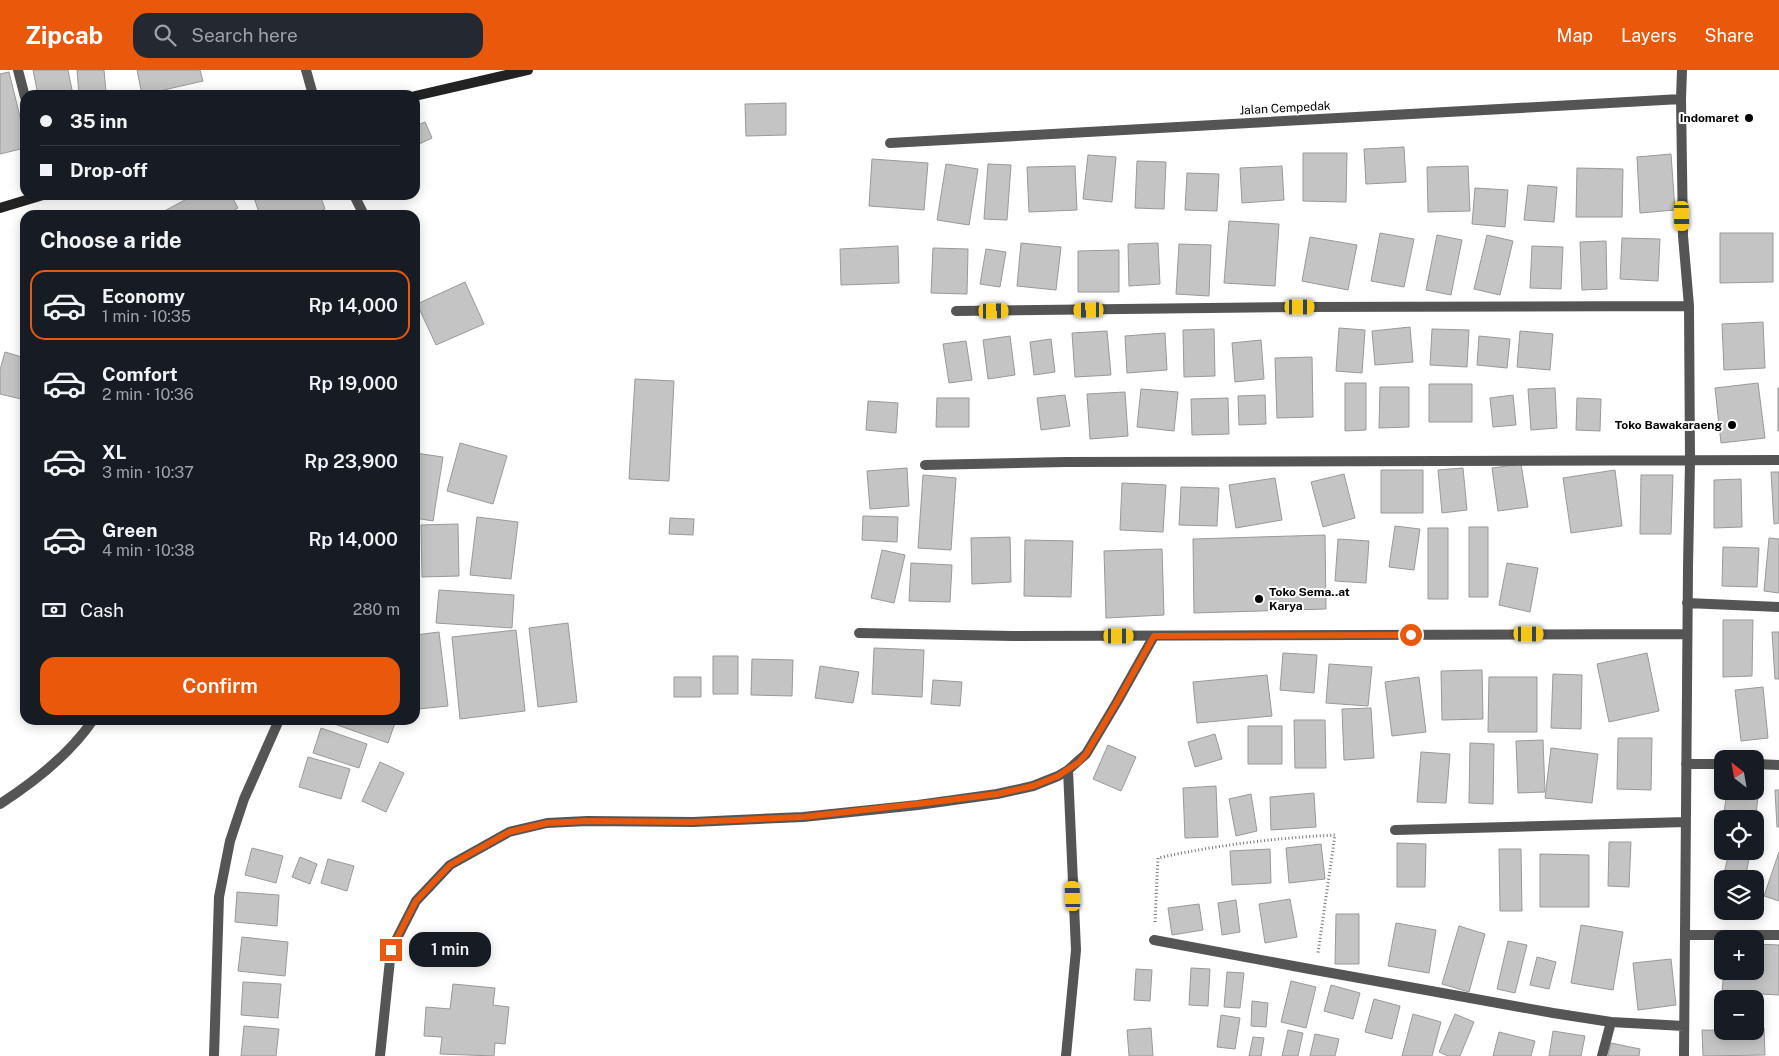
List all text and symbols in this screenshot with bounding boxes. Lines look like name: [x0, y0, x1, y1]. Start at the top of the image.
search box: [133, 13, 483, 58]
text: Zipcab: [25, 21, 103, 49]
icon: search: [151, 21, 179, 49]
text: Search here: [191, 24, 298, 46]
text: Map: [1557, 25, 1593, 46]
text: Layers: [1621, 25, 1677, 46]
text: Share: [1705, 25, 1754, 46]
street label: Jalan Cempedak: [1239, 99, 1331, 117]
text: 35 inn: [70, 110, 127, 132]
place label: Indomaret: [1680, 111, 1739, 125]
marker: Indomaret: [1743, 112, 1755, 124]
text: Drop-off: [70, 159, 147, 181]
car: [1674, 201, 1689, 231]
text: Choose a ride: [40, 227, 182, 253]
icon: car: [42, 283, 87, 328]
text: Economy: [102, 285, 185, 307]
text: Rp 14,000: [308, 294, 398, 316]
car: [1285, 300, 1315, 315]
car: [1073, 302, 1104, 318]
car: [978, 303, 1009, 319]
text: 1 min · 10:35: [102, 307, 191, 326]
icon: car: [42, 361, 87, 406]
text: Comfort: [102, 363, 178, 385]
text: Rp 19,000: [308, 372, 398, 394]
text: 2 min · 10:36: [102, 385, 194, 404]
place label: Toko Bawakaraeng: [1615, 418, 1722, 432]
marker: Toko Bawakaraeng: [1726, 419, 1738, 431]
icon: car: [42, 439, 87, 484]
text: XL: [102, 441, 127, 463]
text: Rp 23,900: [304, 450, 398, 472]
text: 3 min · 10:37: [102, 463, 194, 482]
icon: car: [42, 517, 87, 562]
text: Green: [102, 519, 157, 541]
text: Rp 14,000: [308, 528, 398, 550]
text: 4 min · 10:38: [102, 541, 195, 560]
place label: Toko Sema..at Karya: [1269, 585, 1350, 613]
marker: Toko Sema..at Karya: [1253, 593, 1265, 605]
icon: cash: [40, 596, 68, 624]
text: Cash: [80, 599, 124, 621]
text: 280 m: [353, 600, 400, 619]
route start: [1400, 624, 1422, 646]
car: [1514, 627, 1544, 642]
car: [1104, 629, 1134, 644]
button: Confirm: [40, 657, 400, 715]
north arrow: [1714, 750, 1764, 800]
map controls: [1714, 750, 1764, 1040]
button: locate: [1714, 810, 1764, 860]
button: layers: [1714, 870, 1764, 920]
car: [1064, 881, 1081, 911]
button: +: [1714, 930, 1764, 980]
callout: 1 min: [408, 932, 491, 968]
route end: [380, 939, 402, 961]
text: 1 min: [431, 940, 469, 959]
button: −: [1714, 990, 1764, 1040]

